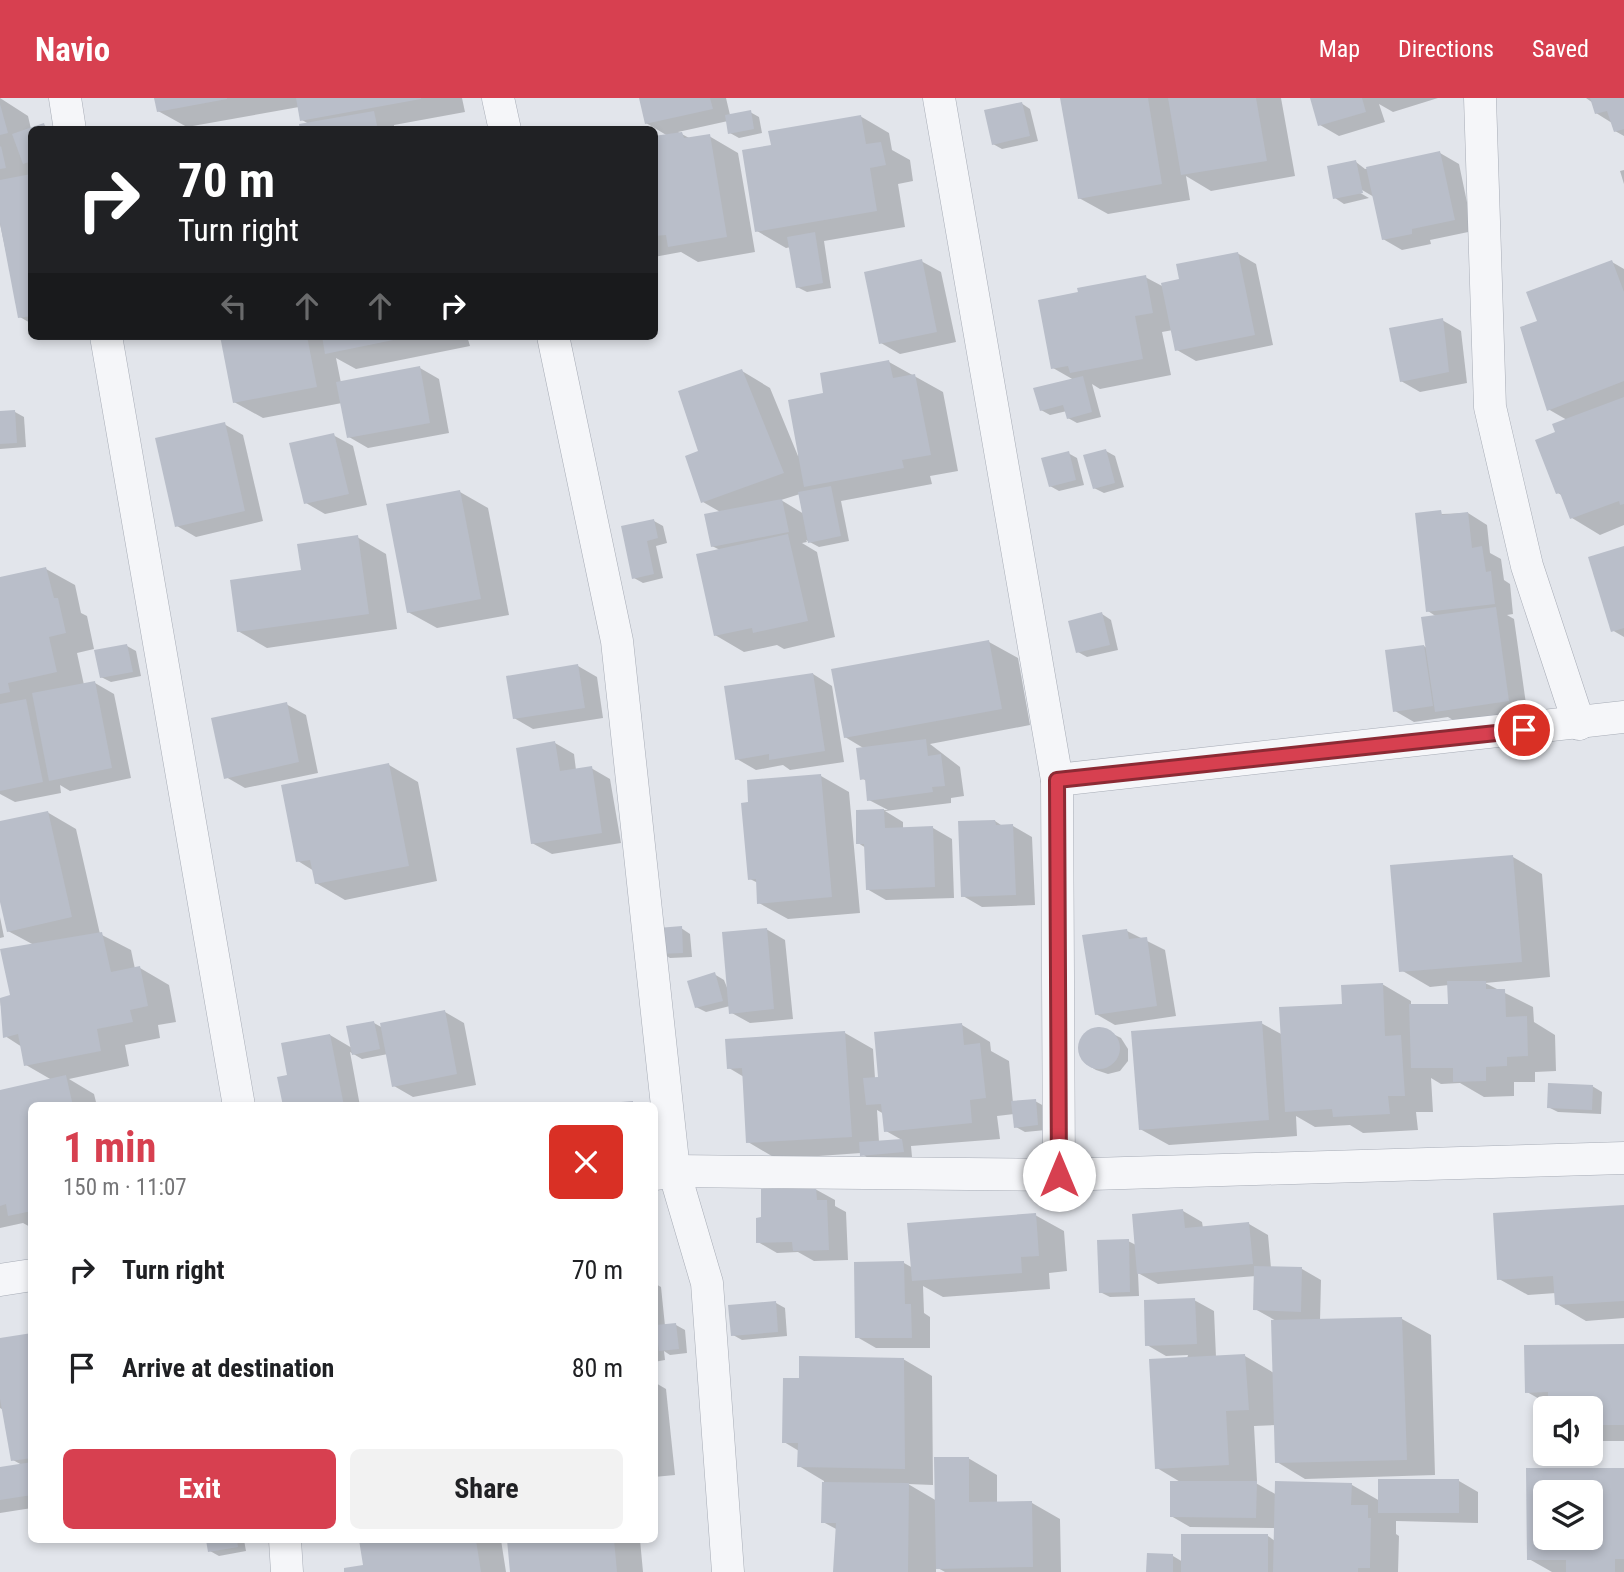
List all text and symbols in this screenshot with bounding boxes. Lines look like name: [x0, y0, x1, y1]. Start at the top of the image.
text: Navio: [35, 30, 110, 69]
text: Map: [1319, 35, 1360, 63]
text: Directions: [1398, 35, 1494, 63]
text: Saved: [1532, 35, 1589, 63]
text: 70 m: [178, 152, 275, 209]
icon: right: [63, 154, 154, 245]
text: Turn right: [178, 211, 299, 249]
icon: left: [215, 287, 253, 325]
icon: ahead: [288, 287, 326, 325]
icon: ahead: [361, 287, 399, 325]
icon: right: [434, 287, 472, 325]
pin: [1494, 700, 1554, 760]
icon: arrive: [1505, 711, 1543, 749]
text: 1 min: [63, 1123, 156, 1172]
button: close: [549, 1125, 623, 1199]
position arrow: [1022, 1138, 1096, 1212]
text: 150 m · 11:07: [63, 1174, 187, 1201]
icon: right: [63, 1251, 101, 1289]
text: Turn right: [122, 1255, 224, 1285]
text: 70 m: [572, 1255, 623, 1285]
icon: arrive: [63, 1349, 101, 1387]
text: Arrive at destination: [122, 1353, 334, 1383]
text: 80 m: [572, 1353, 623, 1383]
map controls: [1533, 1396, 1603, 1550]
button: sound: [1533, 1396, 1603, 1466]
button: Exit: [63, 1449, 336, 1529]
button: Share: [350, 1449, 623, 1529]
button: layers: [1533, 1480, 1603, 1550]

